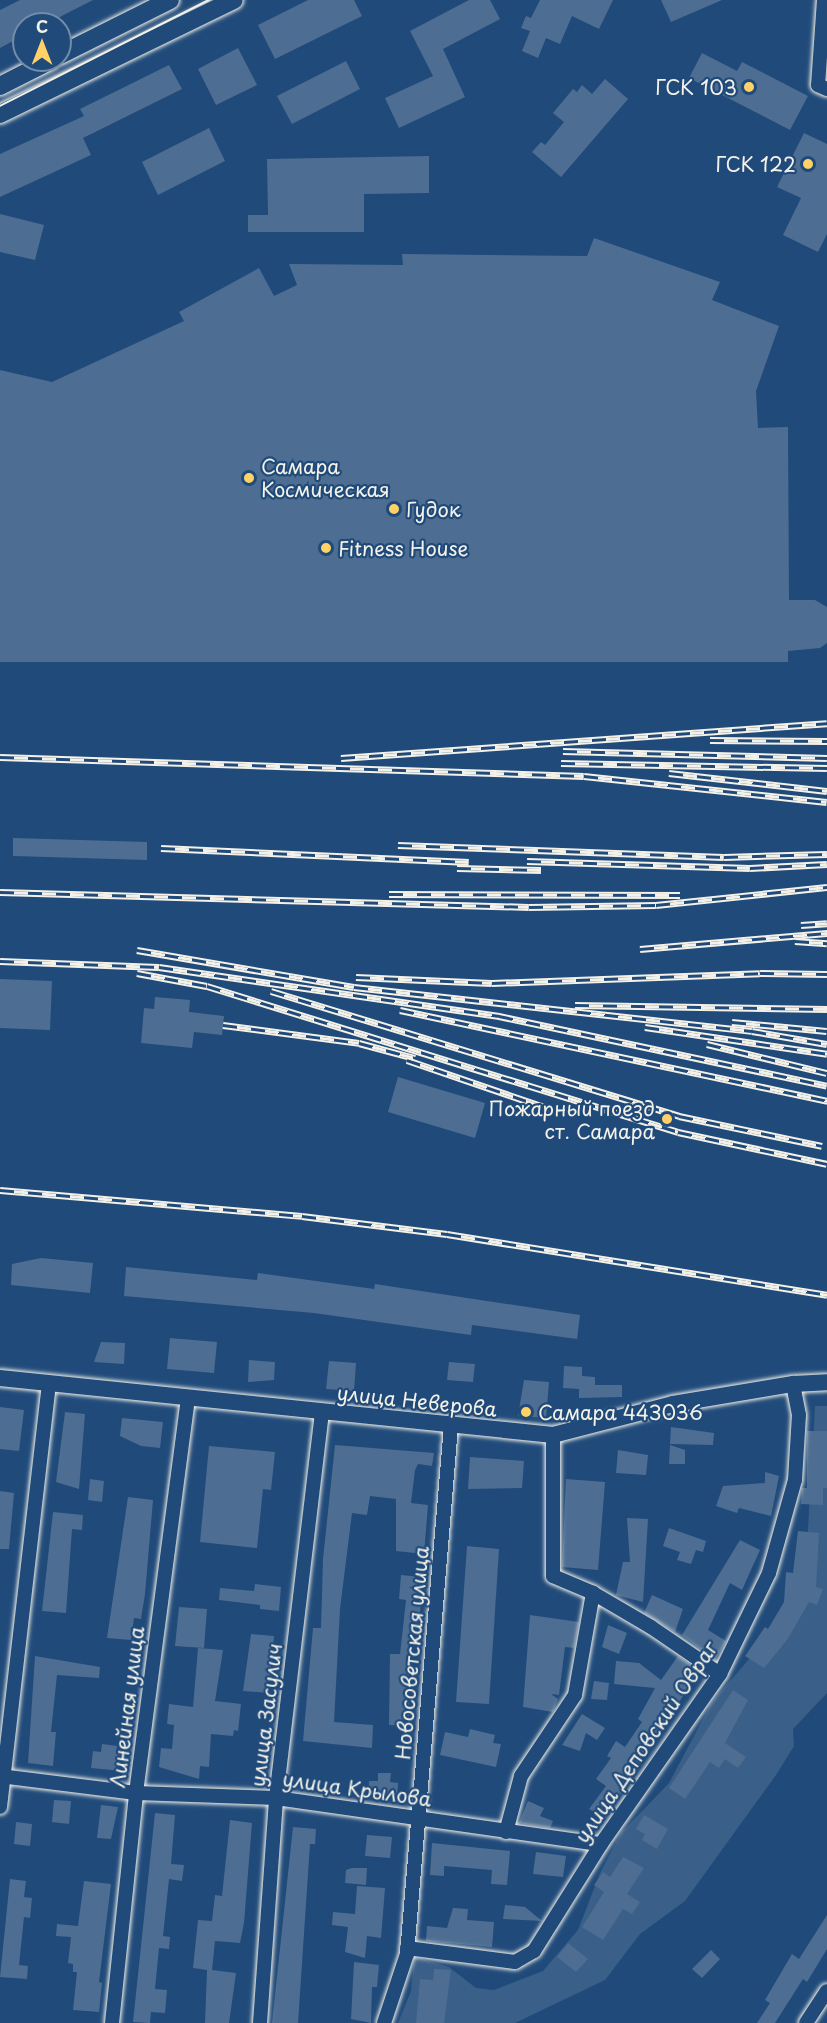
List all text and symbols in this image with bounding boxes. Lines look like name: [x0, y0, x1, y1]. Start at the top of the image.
north arrow: [12, 12, 72, 72]
text: С: [36, 14, 48, 38]
place label: ГСК 103: [655, 75, 737, 99]
marker: ГСК 103: [742, 80, 756, 94]
place label: ГСК 122: [715, 152, 796, 176]
marker: ГСК 122: [801, 157, 815, 171]
place label: Самара Космическая: [261, 454, 390, 501]
marker: Самара Космическая: [242, 471, 256, 485]
place label: Гудок: [406, 497, 461, 521]
marker: Гудок: [387, 502, 401, 516]
place label: Fitness House: [338, 536, 468, 560]
marker: Fitness House: [319, 541, 333, 555]
place label: Пожарный поезд ст. Самара: [489, 1096, 655, 1143]
marker: Пожарный поезд ст. Самара: [660, 1112, 674, 1126]
street label: улица Неверова: [335, 1381, 499, 1421]
place label: Самара 443036: [538, 1400, 704, 1424]
marker: Самара 443036: [519, 1405, 533, 1419]
street label: Новосоветская улица: [391, 1545, 433, 1761]
street label: Линейная улица: [105, 1625, 149, 1789]
street label: улица Деповский Овраг: [569, 1636, 723, 1848]
street label: улица Засулич: [245, 1642, 287, 1788]
street label: улица Крылова: [280, 1767, 434, 1811]

